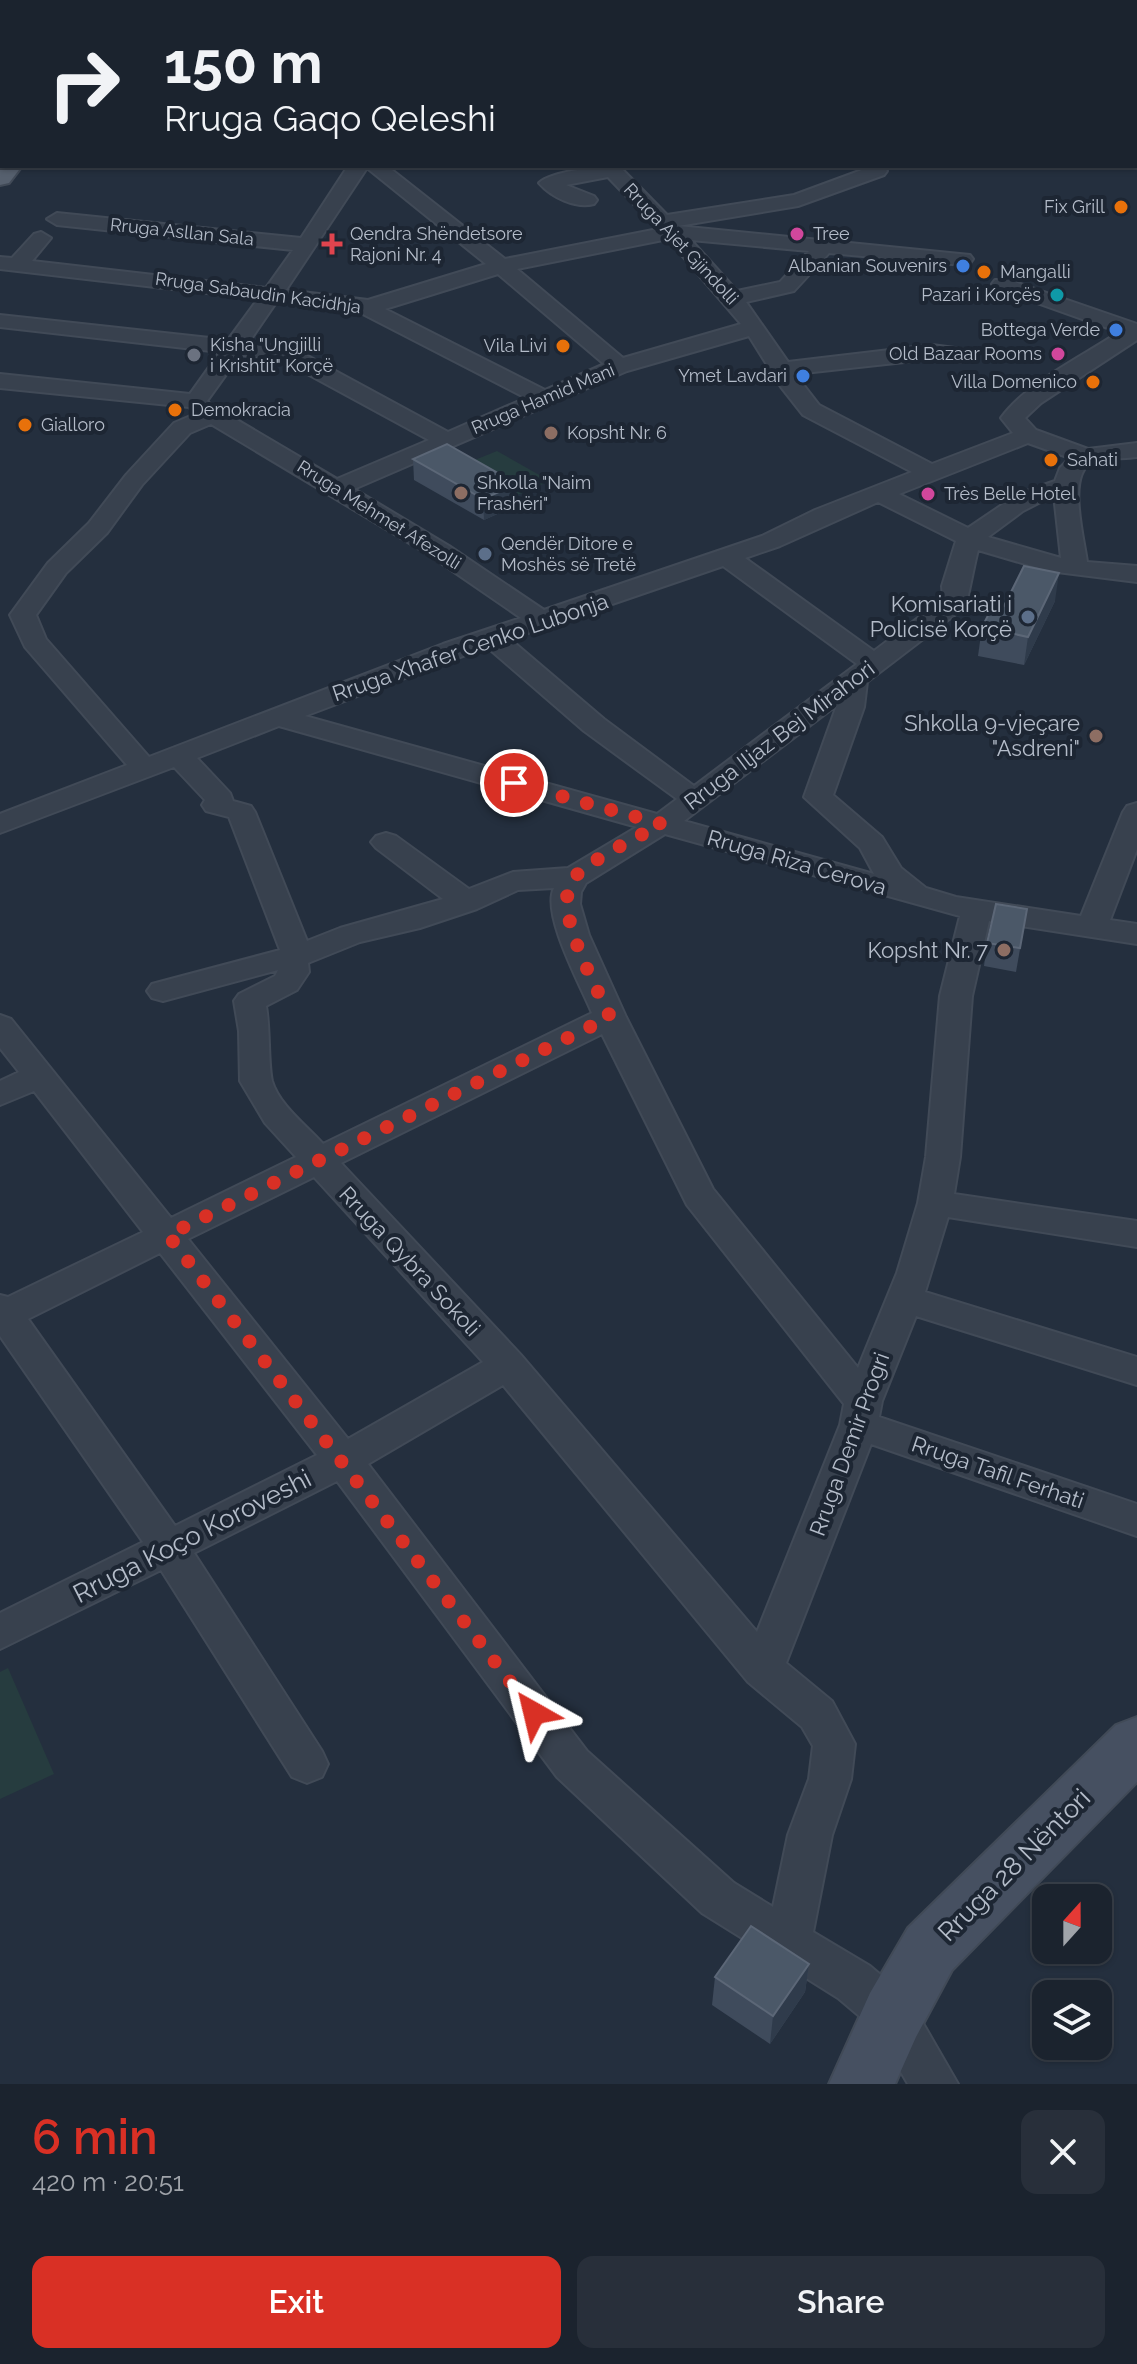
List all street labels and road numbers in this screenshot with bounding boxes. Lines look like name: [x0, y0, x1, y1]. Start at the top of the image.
street label: Rruga Ajet Gjindolli: [620, 179, 743, 309]
street label: Rruga Asllan Sala: [109, 214, 255, 249]
street label: Rruga Sabaudin Kacidhja: [154, 268, 362, 317]
street label: Rruga Hamid Mani: [468, 359, 618, 438]
street label: Rruga Mehmet Afezolli: [294, 456, 465, 574]
street label: Rruga Xhafer Cenko Lubonja: [329, 587, 611, 707]
street label: Rruga Iljaz Bej Mirahori: [679, 655, 879, 815]
street label: Rruga Riza Cerova: [704, 824, 890, 900]
street label: Rruga Qybra Sokoli: [334, 1181, 486, 1341]
street label: Rruga Demir Progri: [804, 1349, 894, 1539]
street label: Rruga Tafil Ferhati: [908, 1430, 1088, 1514]
street label: Rruga Koço Koroveshi: [68, 1463, 316, 1609]
street label: Rruga 28 Nëntori: [932, 1783, 1096, 1947]

